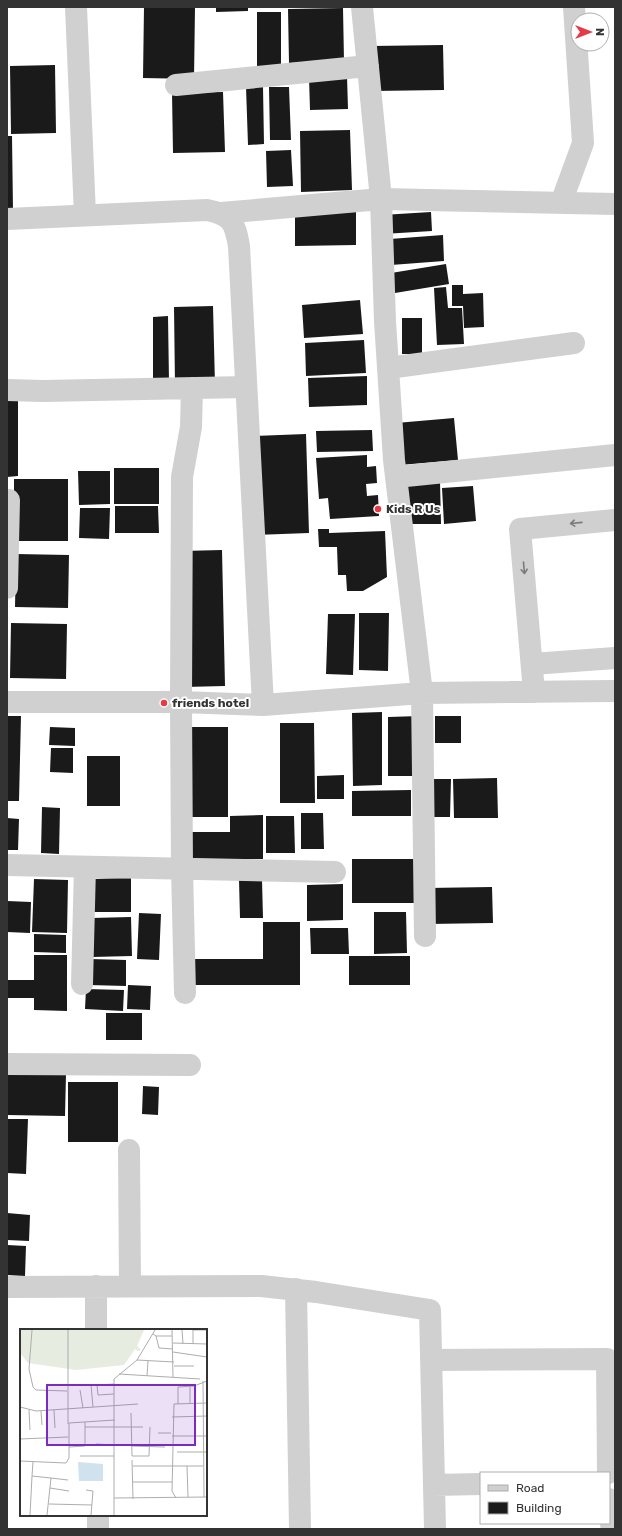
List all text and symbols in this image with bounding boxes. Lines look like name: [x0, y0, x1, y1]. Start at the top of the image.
north arrow: [570, 12, 610, 52]
text: N: [593, 28, 606, 36]
place label: Kids R Us: [386, 502, 441, 516]
marker: Kids R Us: [373, 504, 383, 514]
one-way arrow: [570, 520, 583, 527]
one-way arrow: [520, 561, 527, 574]
place label: friends hotel: [172, 696, 249, 710]
marker: friends hotel: [159, 698, 169, 708]
inset map: [20, 1329, 207, 1516]
legend: [480, 1472, 610, 1524]
text: Road: [516, 1481, 544, 1495]
text: Building: [516, 1501, 562, 1515]

